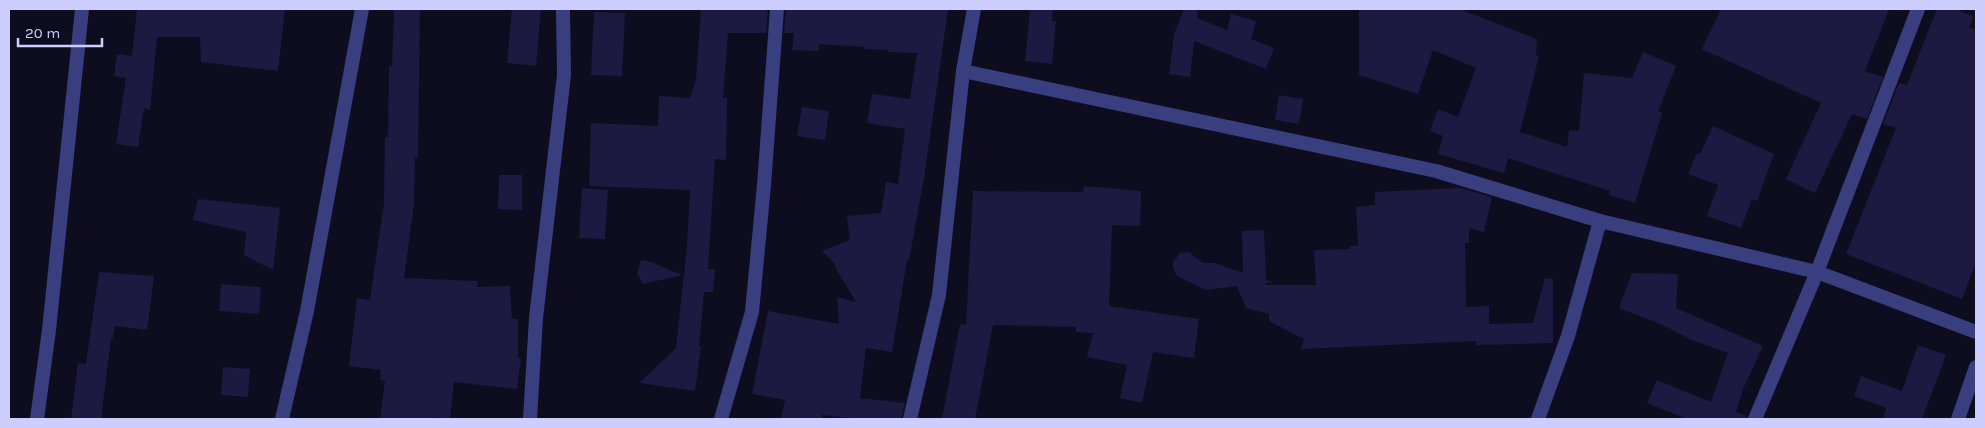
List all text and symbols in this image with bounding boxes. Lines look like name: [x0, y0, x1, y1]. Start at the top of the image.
scale bar: [18, 15, 101, 47]
text: 20 m: [25, 24, 60, 42]

